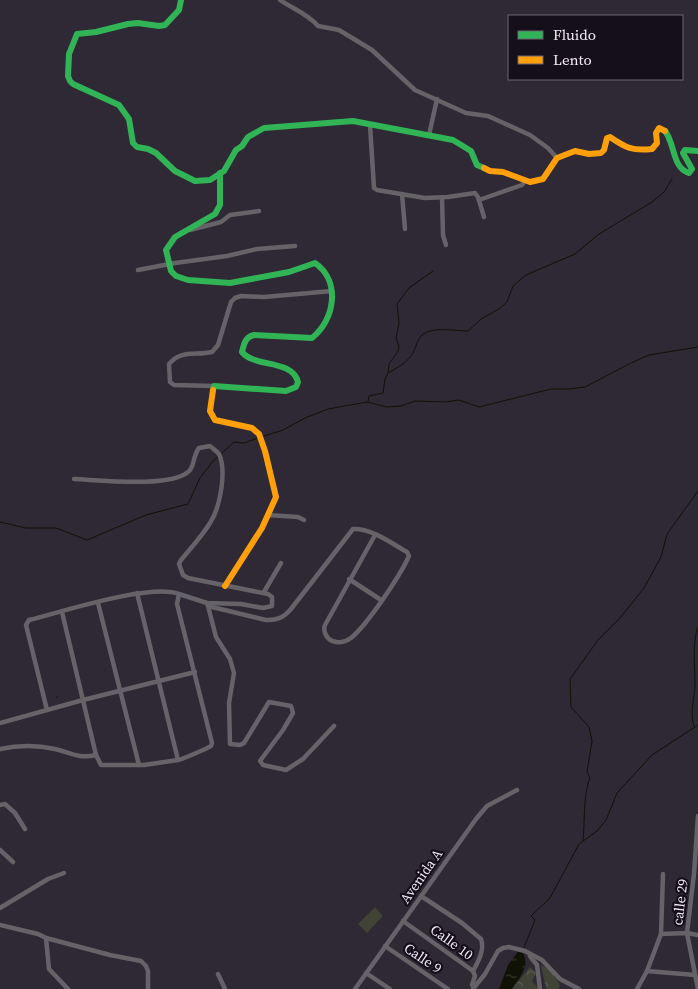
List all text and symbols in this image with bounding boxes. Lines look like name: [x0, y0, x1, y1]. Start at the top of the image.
legend: [508, 15, 683, 80]
text: Fluido: [553, 24, 596, 45]
text: Lento: [553, 49, 592, 70]
street label: Avenida A: [395, 844, 448, 907]
street label: calle 29: [667, 878, 693, 926]
street label: Calle 10: [426, 920, 478, 964]
street label: Calle 9: [400, 938, 446, 978]

